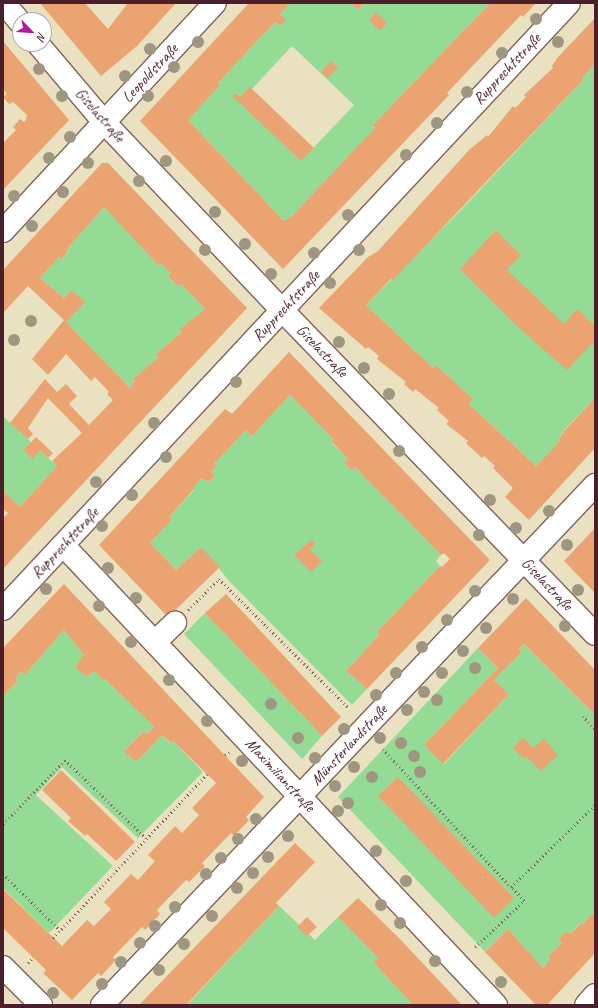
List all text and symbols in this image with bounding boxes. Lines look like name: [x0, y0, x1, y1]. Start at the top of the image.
north arrow: [12, 12, 52, 52]
street label: Rupprechtstraße: [469, 29, 545, 109]
text: N: [34, 31, 50, 43]
street label: Leopoldstraße: [118, 40, 182, 106]
street label: Giselastraße: [71, 84, 129, 146]
street label: Rupprechtstraße: [248, 266, 324, 346]
street label: Giselastraße: [292, 321, 352, 381]
street label: Rupprechtstraße: [27, 503, 103, 583]
street label: Giselastraße: [517, 554, 577, 614]
street label: Münsterlandstraße: [307, 701, 391, 789]
street label: Maximilianstraße: [241, 734, 319, 816]

